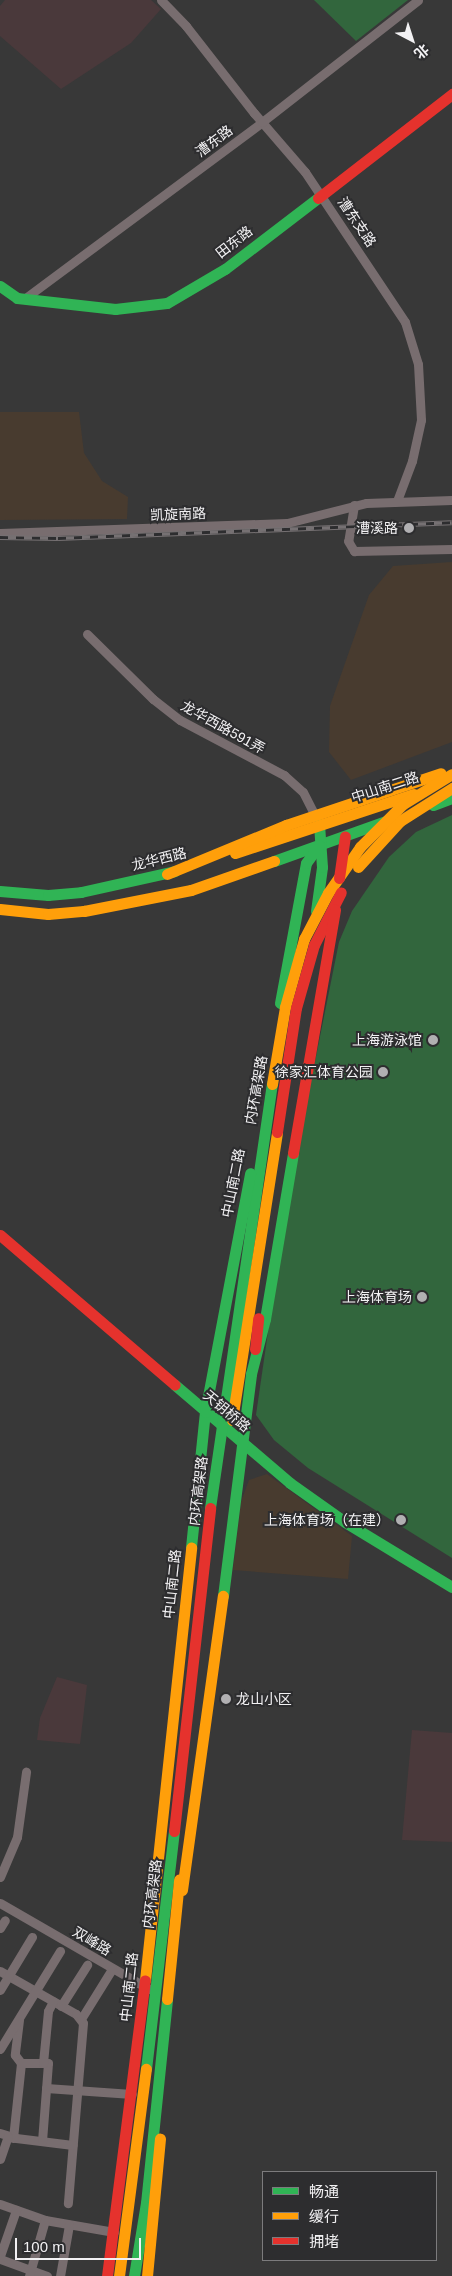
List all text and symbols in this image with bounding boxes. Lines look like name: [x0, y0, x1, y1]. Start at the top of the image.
north arrow: [387, 15, 437, 65]
text: 北: [411, 41, 432, 62]
street label: 漕东路: [192, 122, 236, 160]
street label: 漕东支路: [334, 194, 380, 250]
street label: 田东路: [212, 222, 256, 262]
street label: 凯旋南路: [150, 505, 206, 523]
place label: 漕溪路: [356, 520, 398, 536]
marker: 漕溪路: [402, 521, 416, 535]
street label: 龙华西路591弄: [178, 697, 268, 757]
street label: 中山南二路: [349, 768, 421, 806]
street label: 龙华西路: [130, 844, 188, 874]
place label: 上海游泳馆: [352, 1032, 422, 1048]
marker: 上海游泳馆: [426, 1033, 440, 1047]
street label: 内环高架路: [242, 1054, 270, 1126]
place label: 徐家汇体育公园: [275, 1064, 373, 1080]
marker: 徐家汇体育公园: [377, 1066, 389, 1078]
street label: 中山南二路: [218, 1147, 248, 1219]
place label: 上海体育场: [342, 1289, 412, 1305]
marker: 上海体育场: [416, 1291, 428, 1303]
street label: 天钥桥路: [200, 1387, 254, 1435]
street label: 内环高架路: [185, 1455, 211, 1527]
place label: 上海体育场（在建）: [264, 1512, 390, 1528]
marker: 上海体育场（在建）: [394, 1513, 408, 1527]
street label: 中山南二路: [160, 1548, 184, 1620]
place label: 龙山小区: [236, 1691, 292, 1707]
marker: 龙山小区: [220, 1693, 232, 1705]
street label: 内环高架路: [139, 1858, 165, 1930]
street label: 双峰路: [70, 1923, 114, 1959]
street label: 中山南二路: [117, 1951, 141, 2023]
legend: [262, 2171, 437, 2261]
text: 畅通: [309, 2183, 339, 2200]
text: 缓行: [309, 2208, 339, 2225]
scale bar: [18, 2228, 144, 2260]
text: 拥堵: [309, 2233, 339, 2250]
text: 100 m: [23, 2238, 65, 2255]

